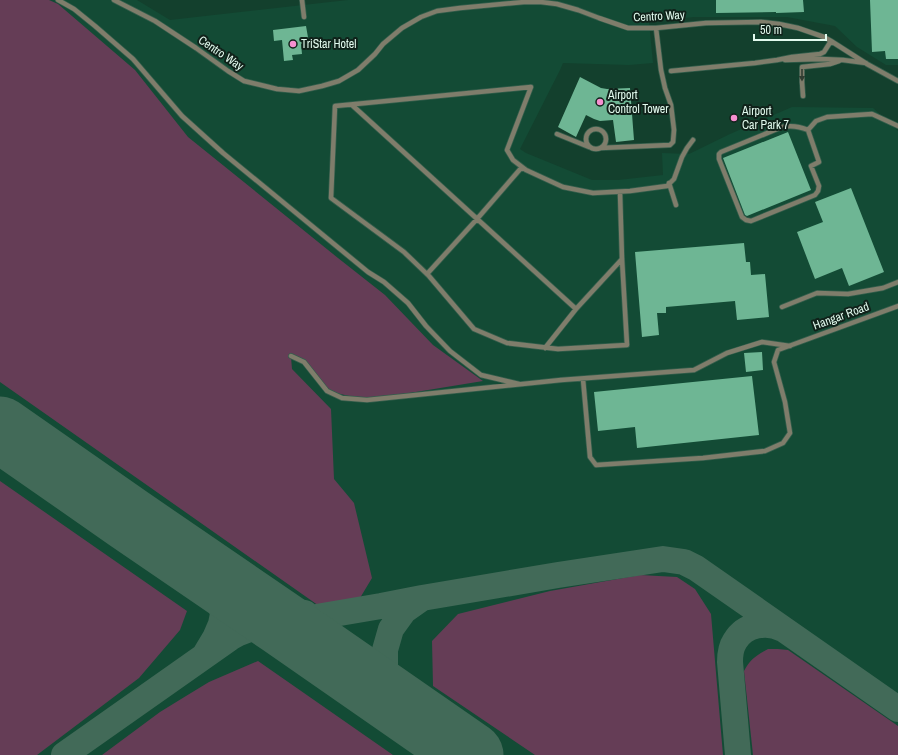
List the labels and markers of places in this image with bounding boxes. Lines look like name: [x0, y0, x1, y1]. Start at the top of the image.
place label: TriStar Hotel: [301, 36, 356, 52]
marker: TriStar Hotel: [288, 39, 298, 49]
place label: Airport Control Tower: [607, 87, 669, 117]
marker: Airport Control Tower: [595, 97, 605, 107]
place label: Airport Car Park 7: [741, 103, 790, 133]
marker: Airport Car Park 7: [729, 113, 739, 123]

